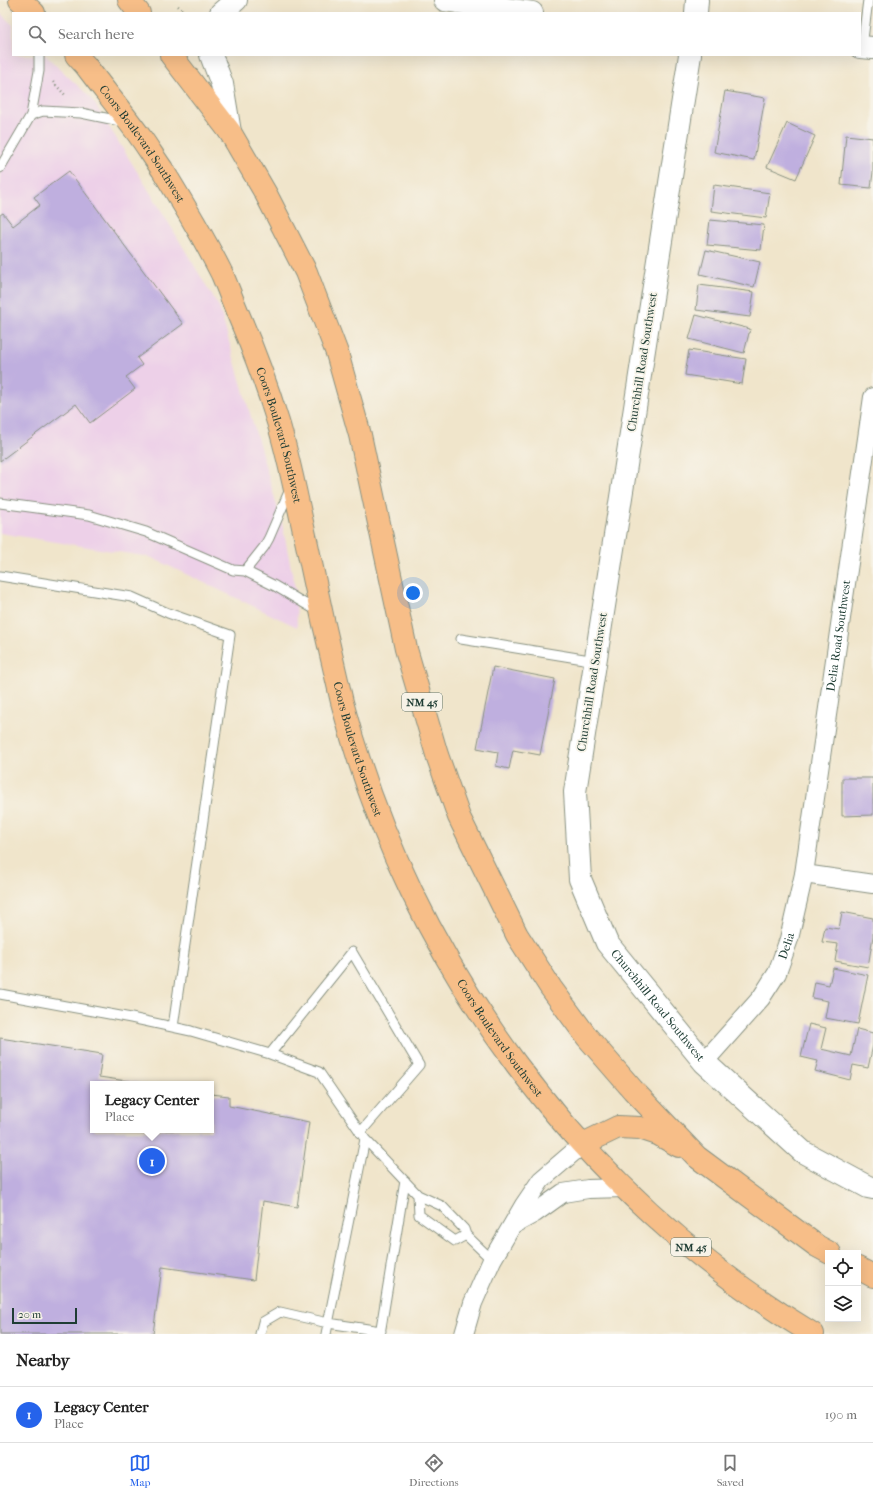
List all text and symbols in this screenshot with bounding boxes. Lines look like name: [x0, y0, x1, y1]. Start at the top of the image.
search box: [12, 12, 861, 56]
icon: search: [26, 23, 48, 45]
text: Search here: [58, 25, 134, 43]
street label: Coors Boulevard Southwest: [96, 82, 188, 206]
street label: Churchhill Road Southwest: [624, 291, 660, 432]
street label: Coors Boulevard Southwest: [253, 365, 305, 505]
street label: Delia Road Southwest: [824, 578, 854, 692]
your location: [403, 583, 423, 603]
street label: Churchhill Road Southwest: [574, 611, 610, 752]
street label: Coors Boulevard Southwest: [330, 680, 386, 819]
road number: NM 45: [402, 693, 442, 711]
street label: Delia: [775, 931, 797, 961]
street label: Churchhill Road Southwest: [608, 947, 708, 1065]
street label: Coors Boulevard Southwest: [454, 977, 546, 1100]
popup: [90, 1081, 214, 1133]
text: Legacy Center: [105, 1091, 199, 1109]
text: Place: [105, 1109, 134, 1124]
pin: 1: [139, 1146, 165, 1176]
road number: NM 45: [671, 1238, 711, 1256]
map controls: [825, 1250, 861, 1322]
button: locate: [825, 1250, 861, 1286]
button: layers: [825, 1286, 861, 1322]
scale bar: [12, 1306, 77, 1325]
text: 20 m: [18, 1308, 41, 1321]
text: Nearby: [16, 1350, 70, 1370]
text: Legacy Center: [54, 1398, 149, 1416]
text: 1: [27, 1407, 31, 1422]
text: 190 m: [825, 1407, 857, 1422]
text: Place: [54, 1416, 84, 1431]
tab: Map: [129, 1452, 151, 1489]
tab: Directions: [409, 1452, 459, 1489]
tab: Saved: [717, 1452, 744, 1489]

